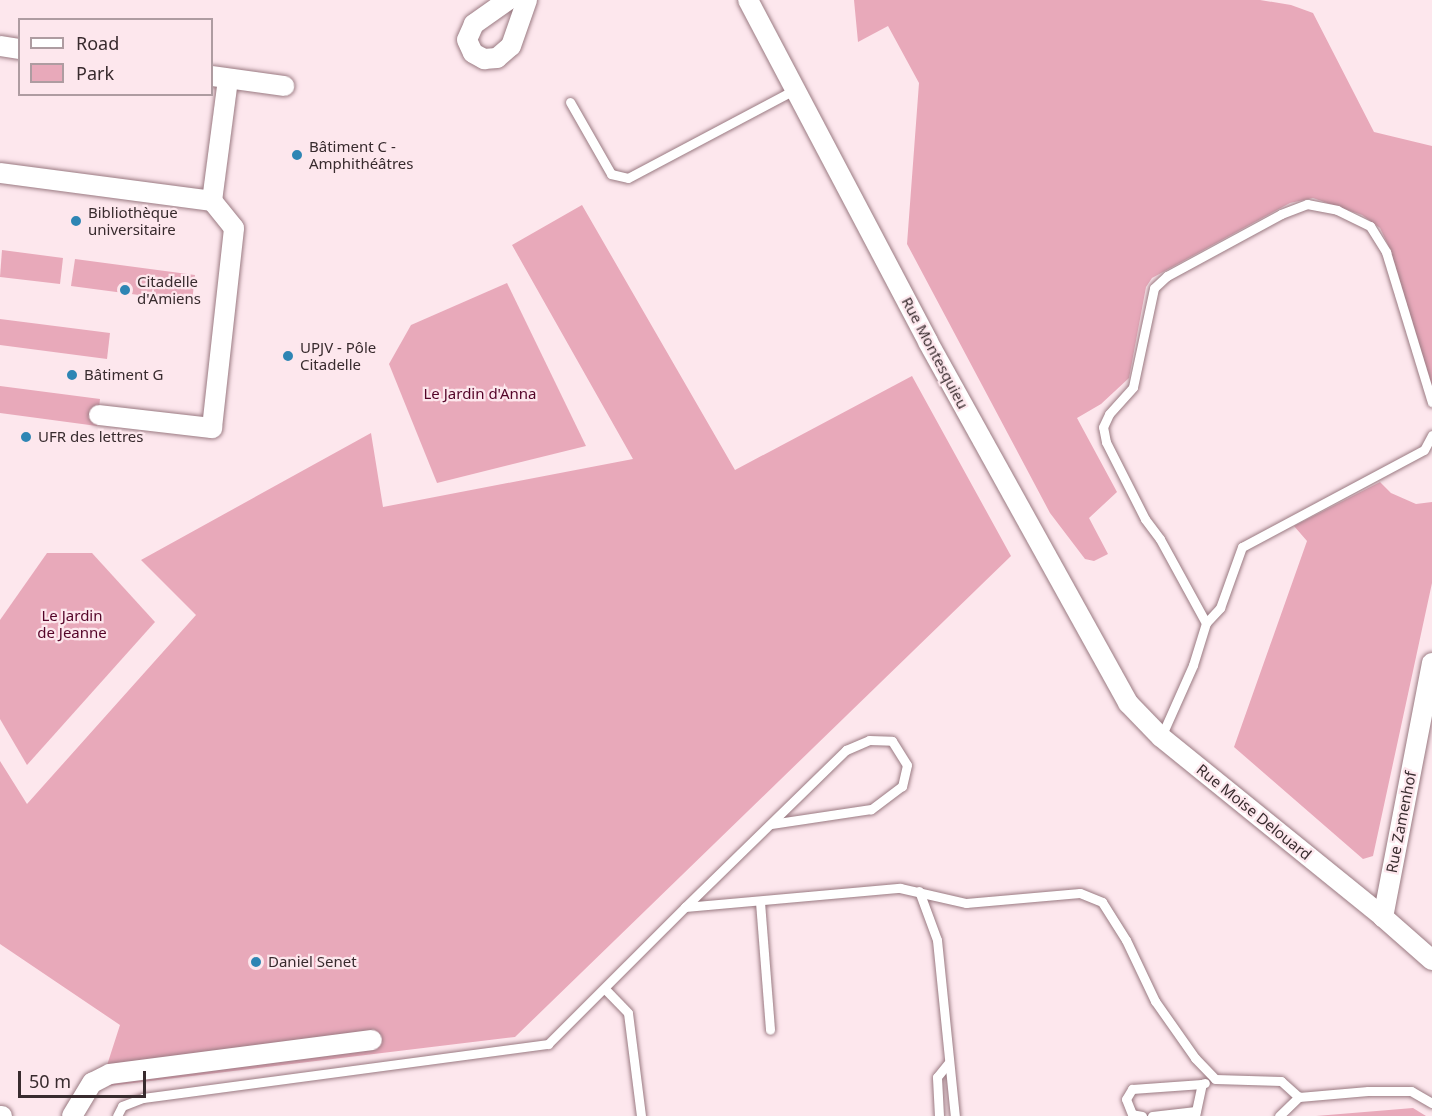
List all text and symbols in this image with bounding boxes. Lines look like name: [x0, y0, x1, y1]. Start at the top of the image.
legend: [18, 18, 213, 96]
text: Road: [76, 31, 119, 55]
text: Park: [76, 61, 114, 85]
place label: Bâtiment C - Amphithéâtres: [309, 137, 413, 172]
marker: Bâtiment C - Amphithéâtres: [290, 148, 304, 162]
place label: Bibliothèque universitaire: [88, 203, 178, 238]
marker: Bibliothèque universitaire: [69, 214, 83, 228]
place label: Citadelle d'Amiens: [137, 272, 201, 307]
marker: Citadelle d'Amiens: [118, 283, 132, 297]
street label: Rue Montesquieu: [898, 294, 972, 412]
place label: UPJV - Pôle Citadelle: [300, 338, 376, 373]
marker: UPJV - Pôle Citadelle: [281, 349, 295, 363]
place label: Bâtiment G: [84, 366, 163, 384]
marker: Bâtiment G: [65, 368, 79, 382]
park label: Le Jardin d'Anna: [424, 385, 536, 403]
place label: UFR des lettres: [38, 428, 143, 446]
marker: UFR des lettres: [19, 430, 33, 444]
park label: Le Jardin de Jeanne: [37, 606, 107, 641]
street label: Rue Moise Delouard: [1193, 760, 1315, 864]
street label: Rue Zamenhof: [1382, 770, 1420, 874]
place label: Daniel Senet: [268, 953, 357, 971]
marker: Daniel Senet: [249, 955, 263, 969]
scale bar: [21, 1059, 148, 1097]
text: 50 m: [29, 1069, 71, 1093]

